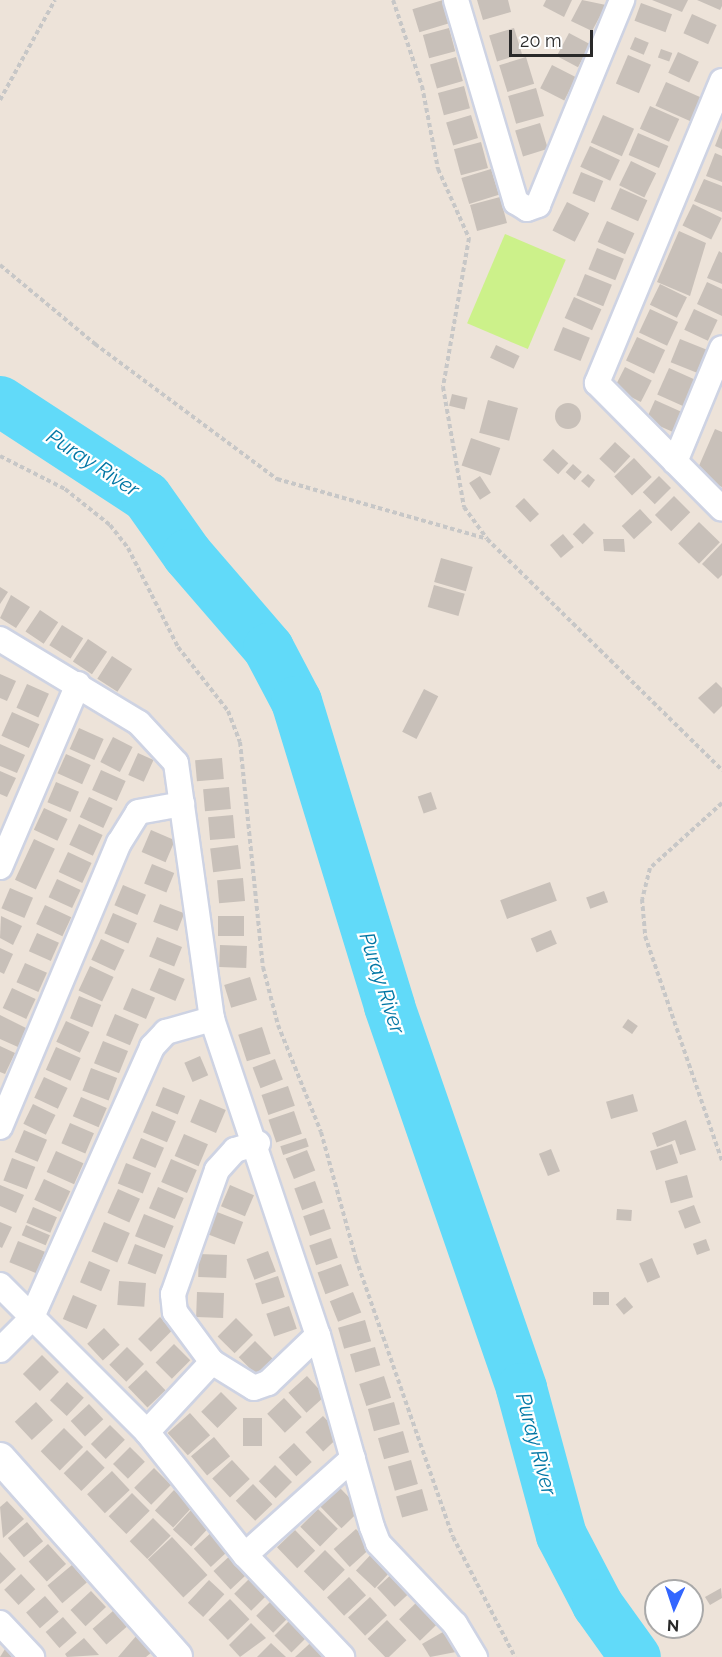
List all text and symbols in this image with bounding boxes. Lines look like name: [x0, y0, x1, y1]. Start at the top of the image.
scale bar: [512, 18, 596, 56]
text: 20 m: [520, 30, 562, 51]
water label: Puray River: [42, 424, 144, 502]
water label: Puray River: [354, 929, 410, 1037]
water label: Puray River: [510, 1390, 562, 1498]
north arrow: [644, 1579, 704, 1639]
text: N: [667, 1616, 680, 1635]

